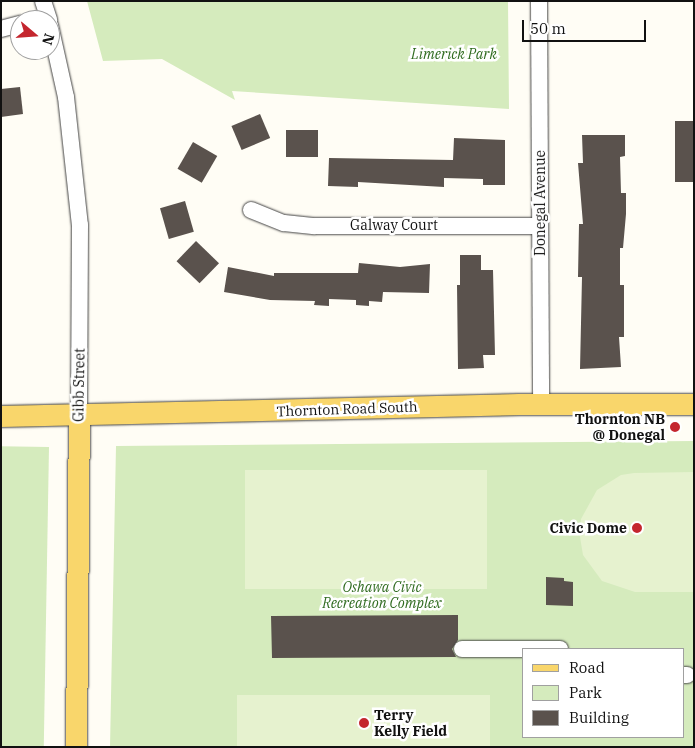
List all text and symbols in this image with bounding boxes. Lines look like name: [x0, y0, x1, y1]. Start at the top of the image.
north arrow: [10, 10, 60, 60]
scale bar: [525, 10, 649, 42]
text: 50 m: [530, 19, 566, 38]
text: N: [38, 31, 59, 47]
park label: Limerick Park: [411, 46, 497, 62]
street label: Donegal Avenue: [532, 150, 548, 256]
street label: Galway Court: [350, 217, 438, 233]
street label: Gibb Street: [70, 348, 88, 422]
street label: Thornton Road South: [276, 398, 418, 420]
place label: Thornton NB @ Donegal: [575, 411, 665, 444]
marker: Thornton NB @ Donegal: [669, 421, 681, 433]
place label: Civic Dome: [549, 520, 627, 536]
marker: Civic Dome: [631, 522, 643, 534]
park label: Oshawa Civic Recreation Complex: [322, 579, 442, 612]
legend: [522, 648, 685, 738]
text: Road: [569, 658, 605, 677]
text: Park: [569, 683, 602, 702]
place label: Terry Kelly Field: [374, 707, 447, 740]
text: Building: [569, 708, 629, 727]
marker: Terry Kelly Field: [358, 717, 370, 729]

